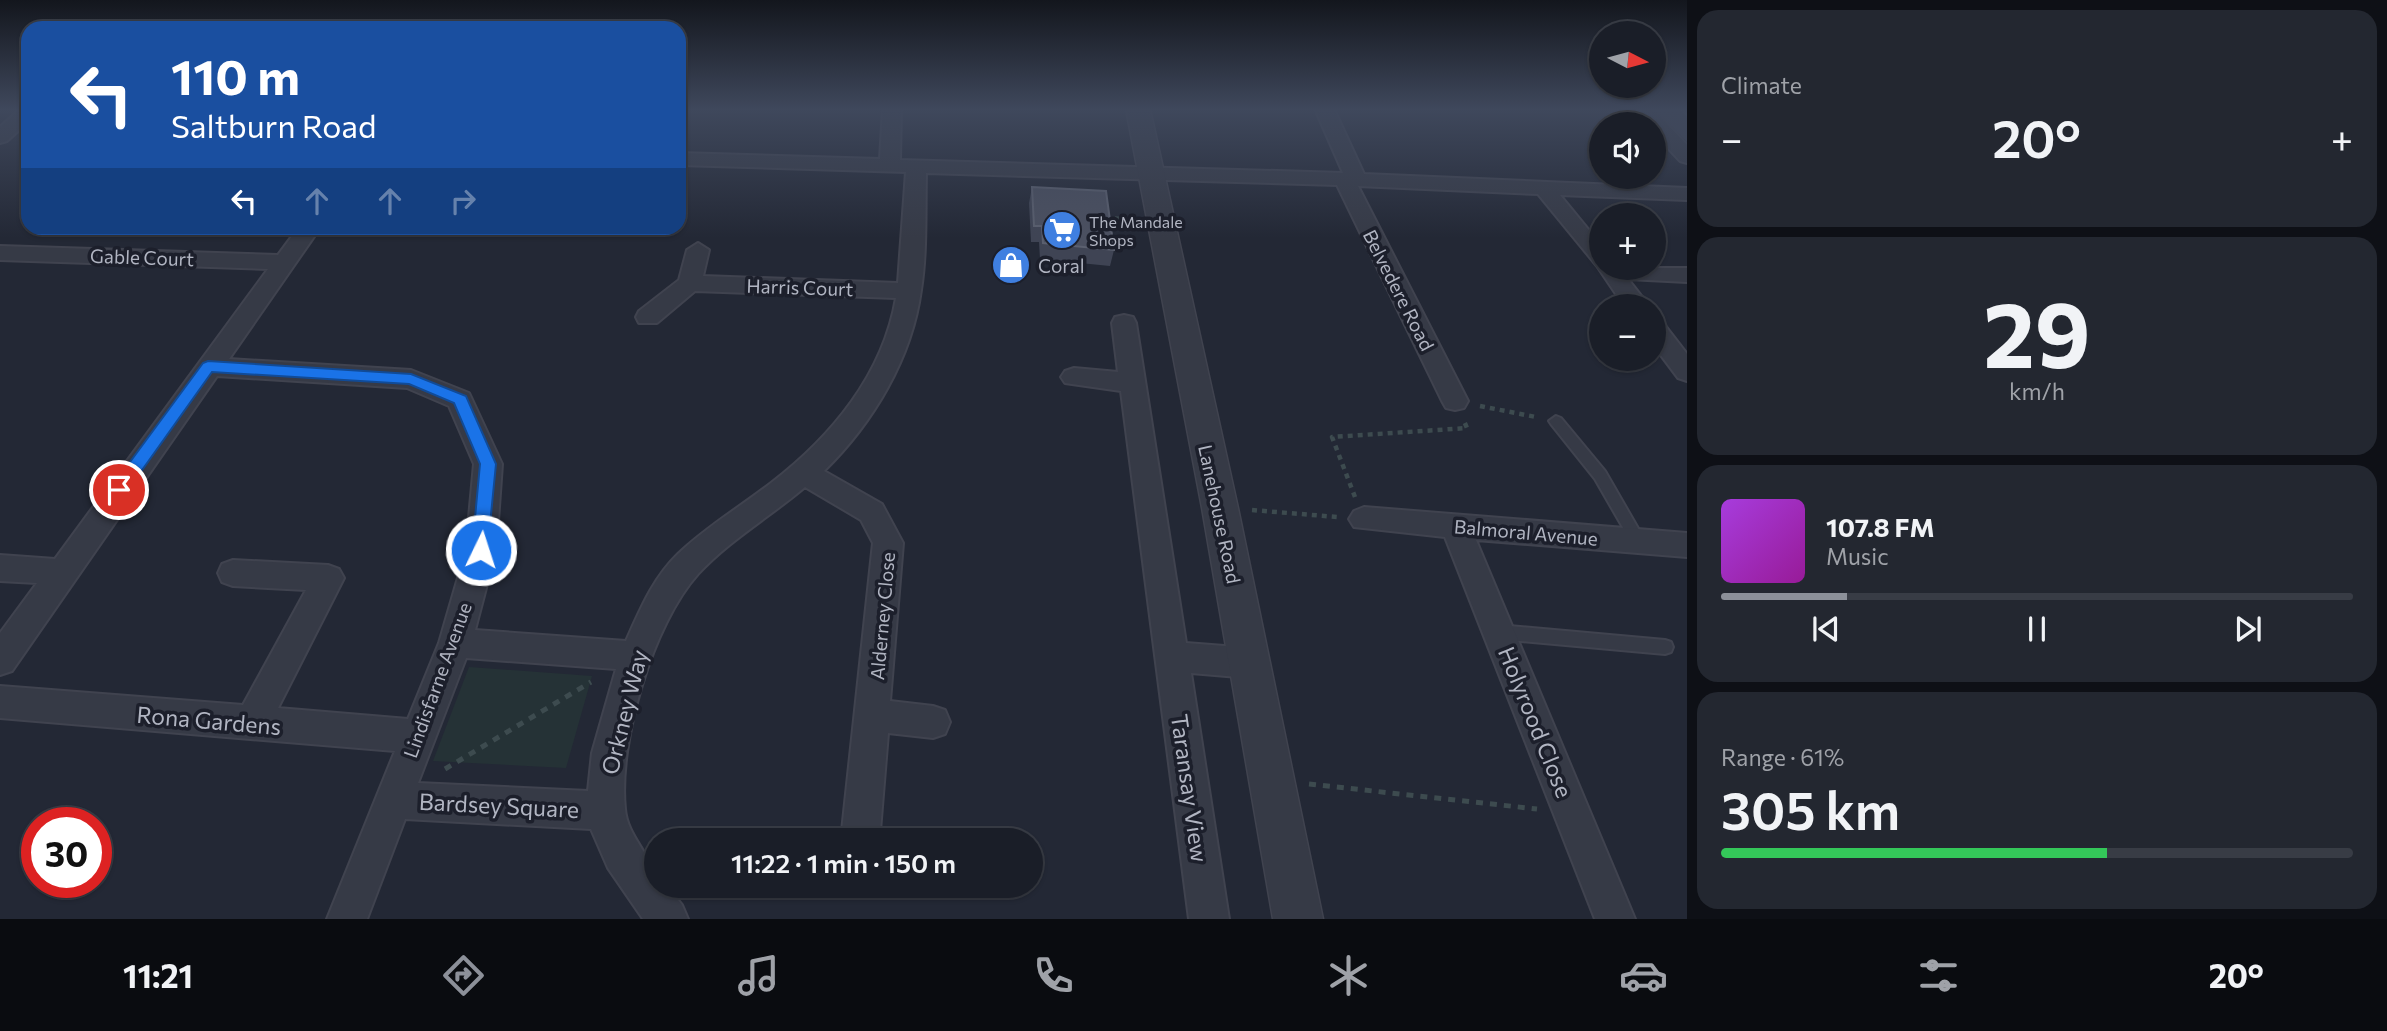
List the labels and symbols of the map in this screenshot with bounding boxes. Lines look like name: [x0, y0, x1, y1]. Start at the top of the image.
north arrow: [1589, 21, 1666, 98]
supermarket icon: The Mandale Shops: [1041, 209, 1083, 251]
place label: The Mandale Shops: [1089, 212, 1183, 249]
street label: Belvedere Road: [1359, 226, 1439, 354]
street label: Gable Court: [90, 244, 195, 270]
shop icon: Coral: [990, 244, 1032, 286]
place label: Coral: [1038, 254, 1085, 277]
street label: Harris Court: [746, 274, 854, 300]
street label: Lanehouse Road: [1194, 443, 1246, 585]
pin: [89, 460, 149, 520]
position arrow: [444, 513, 518, 587]
street label: Balmoral Avenue: [1453, 514, 1599, 550]
street label: Alderney Close: [865, 551, 899, 681]
street label: Lindisfarne Avenue: [398, 599, 476, 761]
street label: Holyrood Close: [1493, 642, 1579, 802]
street label: Orkney Way: [595, 647, 653, 777]
street label: Rona Gardens: [136, 700, 282, 740]
street label: Taransay View: [1166, 712, 1214, 864]
street label: Bardsey Square: [418, 787, 580, 823]
speed limit sign: 30: [21, 807, 112, 898]

